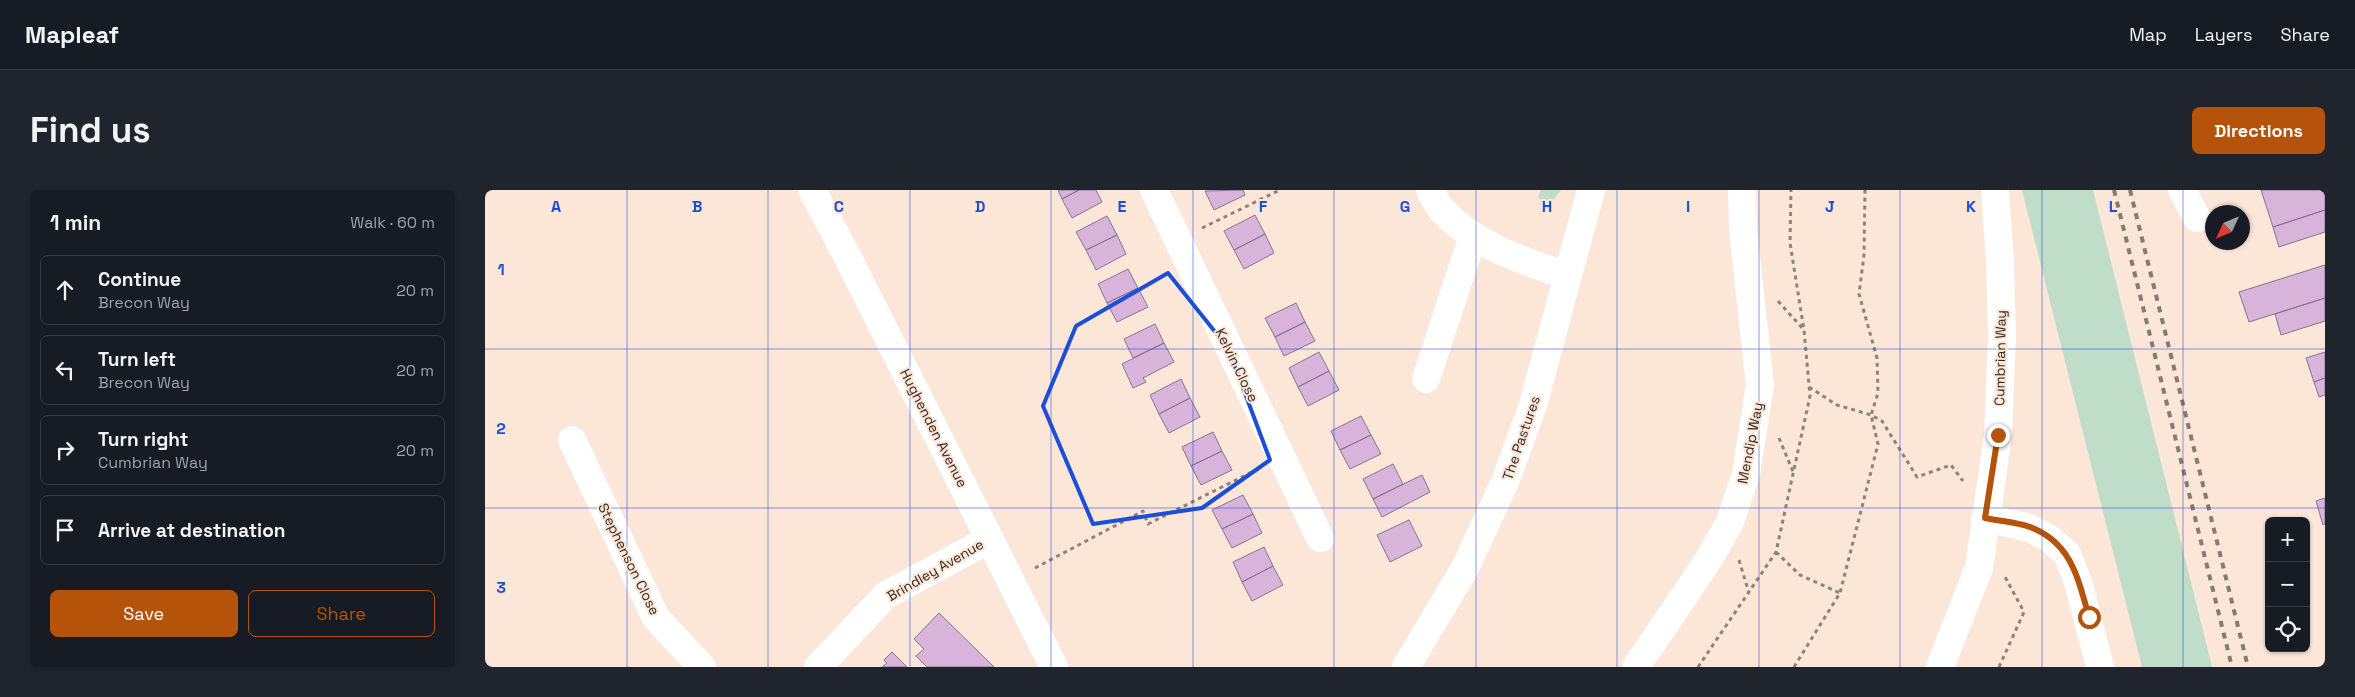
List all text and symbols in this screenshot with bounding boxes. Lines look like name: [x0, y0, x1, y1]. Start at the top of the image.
text: Mapleaf: [25, 19, 119, 50]
text: Map: [2129, 23, 2167, 46]
text: Layers: [2195, 23, 2252, 46]
text: Share: [2280, 23, 2330, 46]
button: Directions: [2192, 107, 2325, 154]
text: Find us: [30, 108, 151, 152]
text: A: [551, 196, 561, 217]
text: B: [692, 196, 702, 217]
text: C: [834, 196, 844, 217]
text: D: [975, 196, 985, 217]
text: E: [1118, 196, 1127, 217]
text: F: [1259, 196, 1268, 217]
text: G: [1400, 196, 1410, 217]
text: H: [1542, 196, 1552, 217]
text: I: [1686, 196, 1690, 217]
text: J: [1825, 196, 1835, 217]
text: K: [1966, 196, 1976, 217]
text: L: [2109, 196, 2118, 217]
north arrow: [2205, 205, 2250, 250]
text: 1 min: [50, 209, 101, 236]
text: Walk · 60 m: [350, 212, 435, 233]
text: 1: [497, 259, 505, 280]
text: Continue: [98, 267, 181, 292]
icon: ahead: [51, 276, 79, 304]
text: 20 m: [396, 280, 434, 301]
text: Brecon Way: [98, 292, 190, 313]
street label: Cumbrian Way: [1990, 310, 2010, 406]
street label: Kelvin Close: [1211, 325, 1263, 405]
text: Turn left: [98, 347, 176, 372]
icon: left: [51, 356, 79, 384]
text: 20 m: [396, 360, 434, 381]
street label: Hughenden Avenue: [896, 366, 972, 490]
text: Brecon Way: [98, 372, 190, 393]
street label: The Pastures: [1498, 394, 1544, 482]
street label: Mendip Way: [1733, 401, 1767, 485]
text: 2: [496, 418, 506, 439]
route end: [1987, 424, 2010, 447]
text: Turn right: [98, 427, 188, 452]
icon: right: [51, 436, 79, 464]
text: 20 m: [396, 440, 434, 461]
text: Cumbrian Way: [98, 452, 208, 473]
street label: Stephenson Close: [594, 500, 664, 618]
icon: arrive: [51, 516, 79, 544]
map controls: [2265, 517, 2310, 652]
button: +: [2265, 517, 2310, 562]
text: Arrive at destination: [98, 518, 286, 543]
street label: Brindley Avenue: [883, 535, 987, 605]
button: −: [2265, 562, 2310, 607]
text: 3: [496, 577, 506, 598]
button: Save: [50, 590, 238, 637]
button: Share: [248, 590, 435, 637]
route start: [2078, 606, 2101, 629]
button: locate: [2265, 607, 2310, 652]

